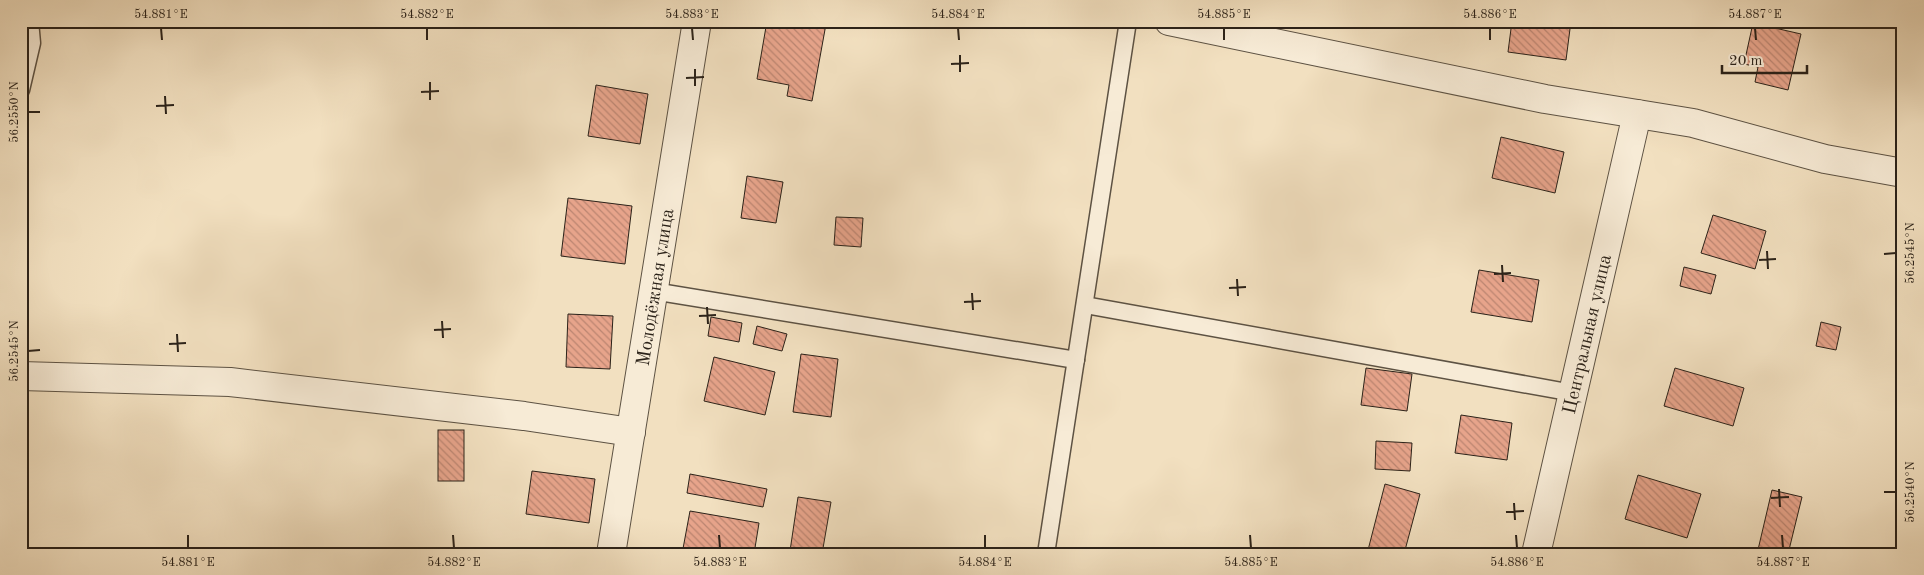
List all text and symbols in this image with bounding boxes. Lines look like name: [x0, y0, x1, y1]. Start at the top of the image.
text: 54.881°E: [134, 8, 188, 21]
text: 54.882°E: [400, 8, 454, 21]
text: 54.883°E: [665, 8, 719, 21]
text: 54.884°E: [931, 8, 985, 21]
text: 54.885°E: [1197, 8, 1251, 21]
text: 54.886°E: [1463, 8, 1517, 21]
text: 54.887°E: [1728, 8, 1782, 21]
scale bar: [1722, 42, 1806, 74]
text: 20 m: [1729, 54, 1763, 69]
text: 56.2550°N: [8, 81, 21, 143]
street label: Молодёжная улица: [635, 207, 678, 367]
text: 56.2545°N: [1904, 222, 1917, 284]
street label: Центральная улица: [1561, 252, 1616, 416]
text: 56.2545°N: [8, 320, 21, 382]
text: 56.2540°N: [1904, 461, 1917, 523]
text: 54.881°E: [161, 556, 215, 569]
text: 54.882°E: [427, 556, 481, 569]
text: 54.883°E: [693, 556, 747, 569]
text: 54.884°E: [958, 556, 1012, 569]
text: 54.885°E: [1224, 556, 1278, 569]
text: 54.886°E: [1490, 556, 1544, 569]
text: 54.887°E: [1756, 556, 1810, 569]

